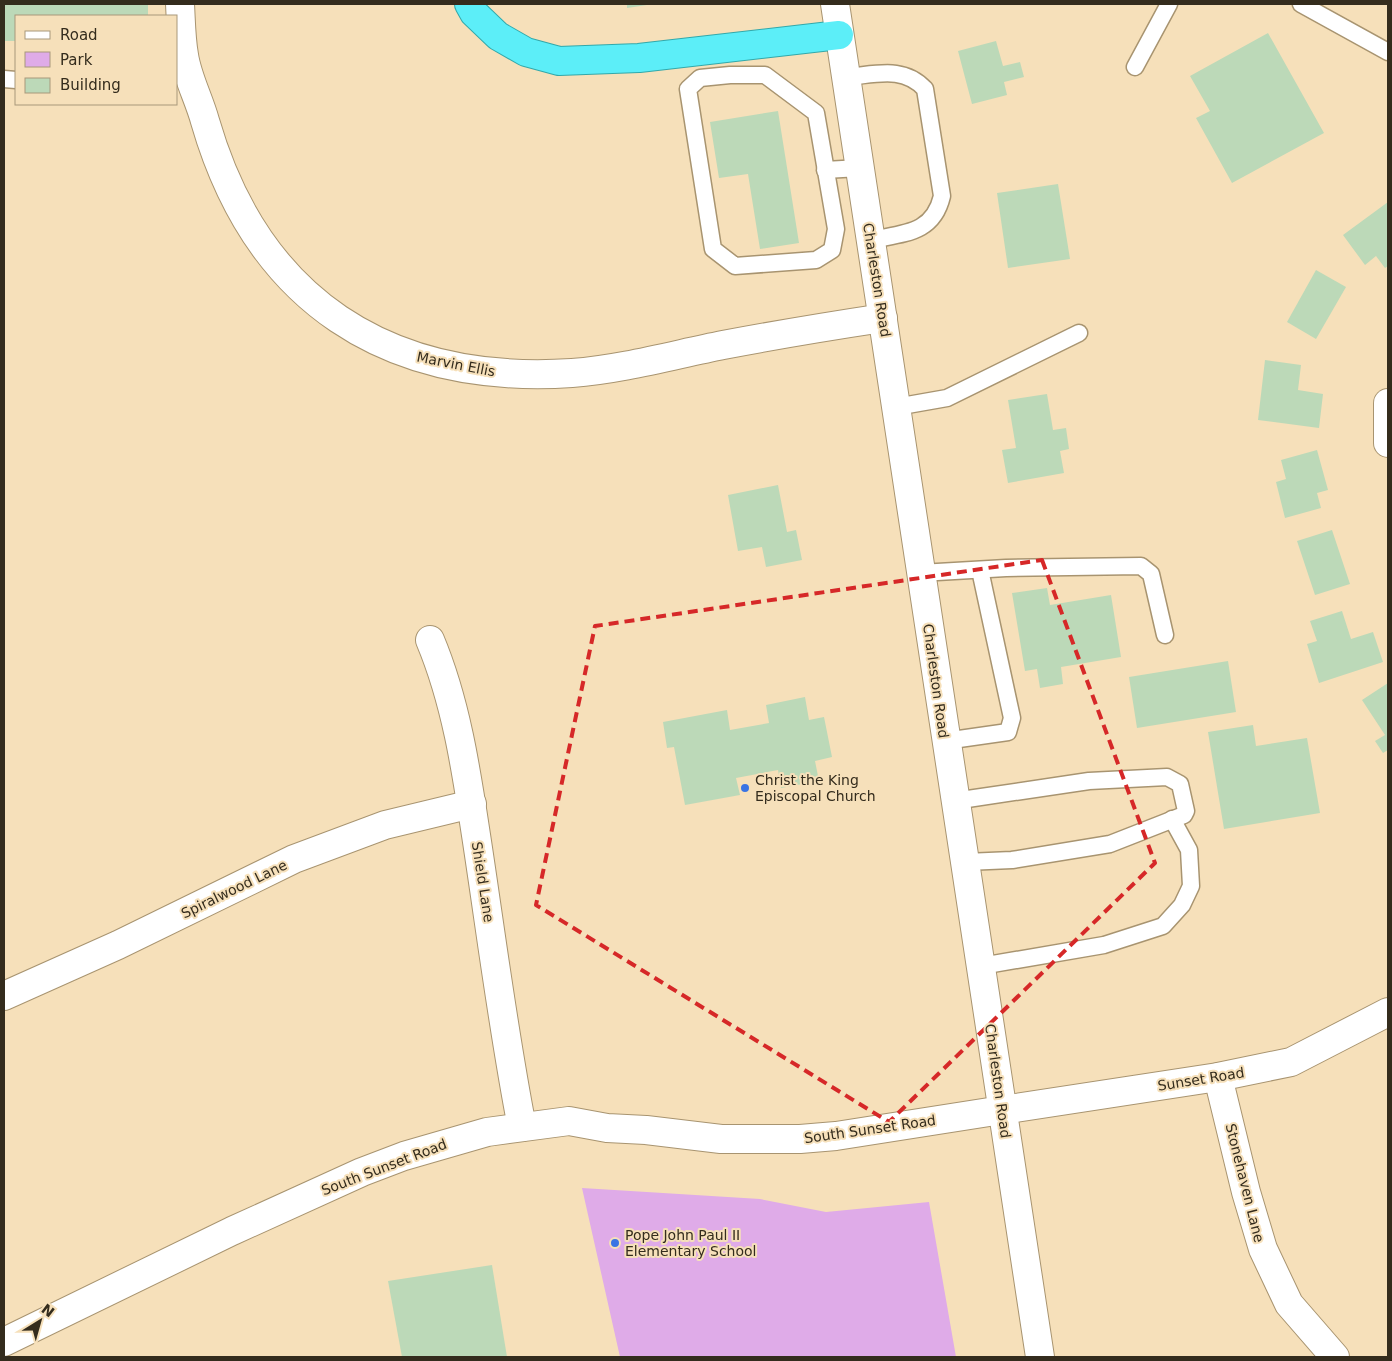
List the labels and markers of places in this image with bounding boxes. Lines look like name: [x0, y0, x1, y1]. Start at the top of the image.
place label: Christ the King Episcopal Church: [755, 772, 876, 804]
marker: Christ the King Episcopal Church: [739, 782, 751, 794]
place label: Pope John Paul II Elementary School: [625, 1227, 757, 1259]
marker: Pope John Paul II Elementary School: [609, 1237, 621, 1249]

